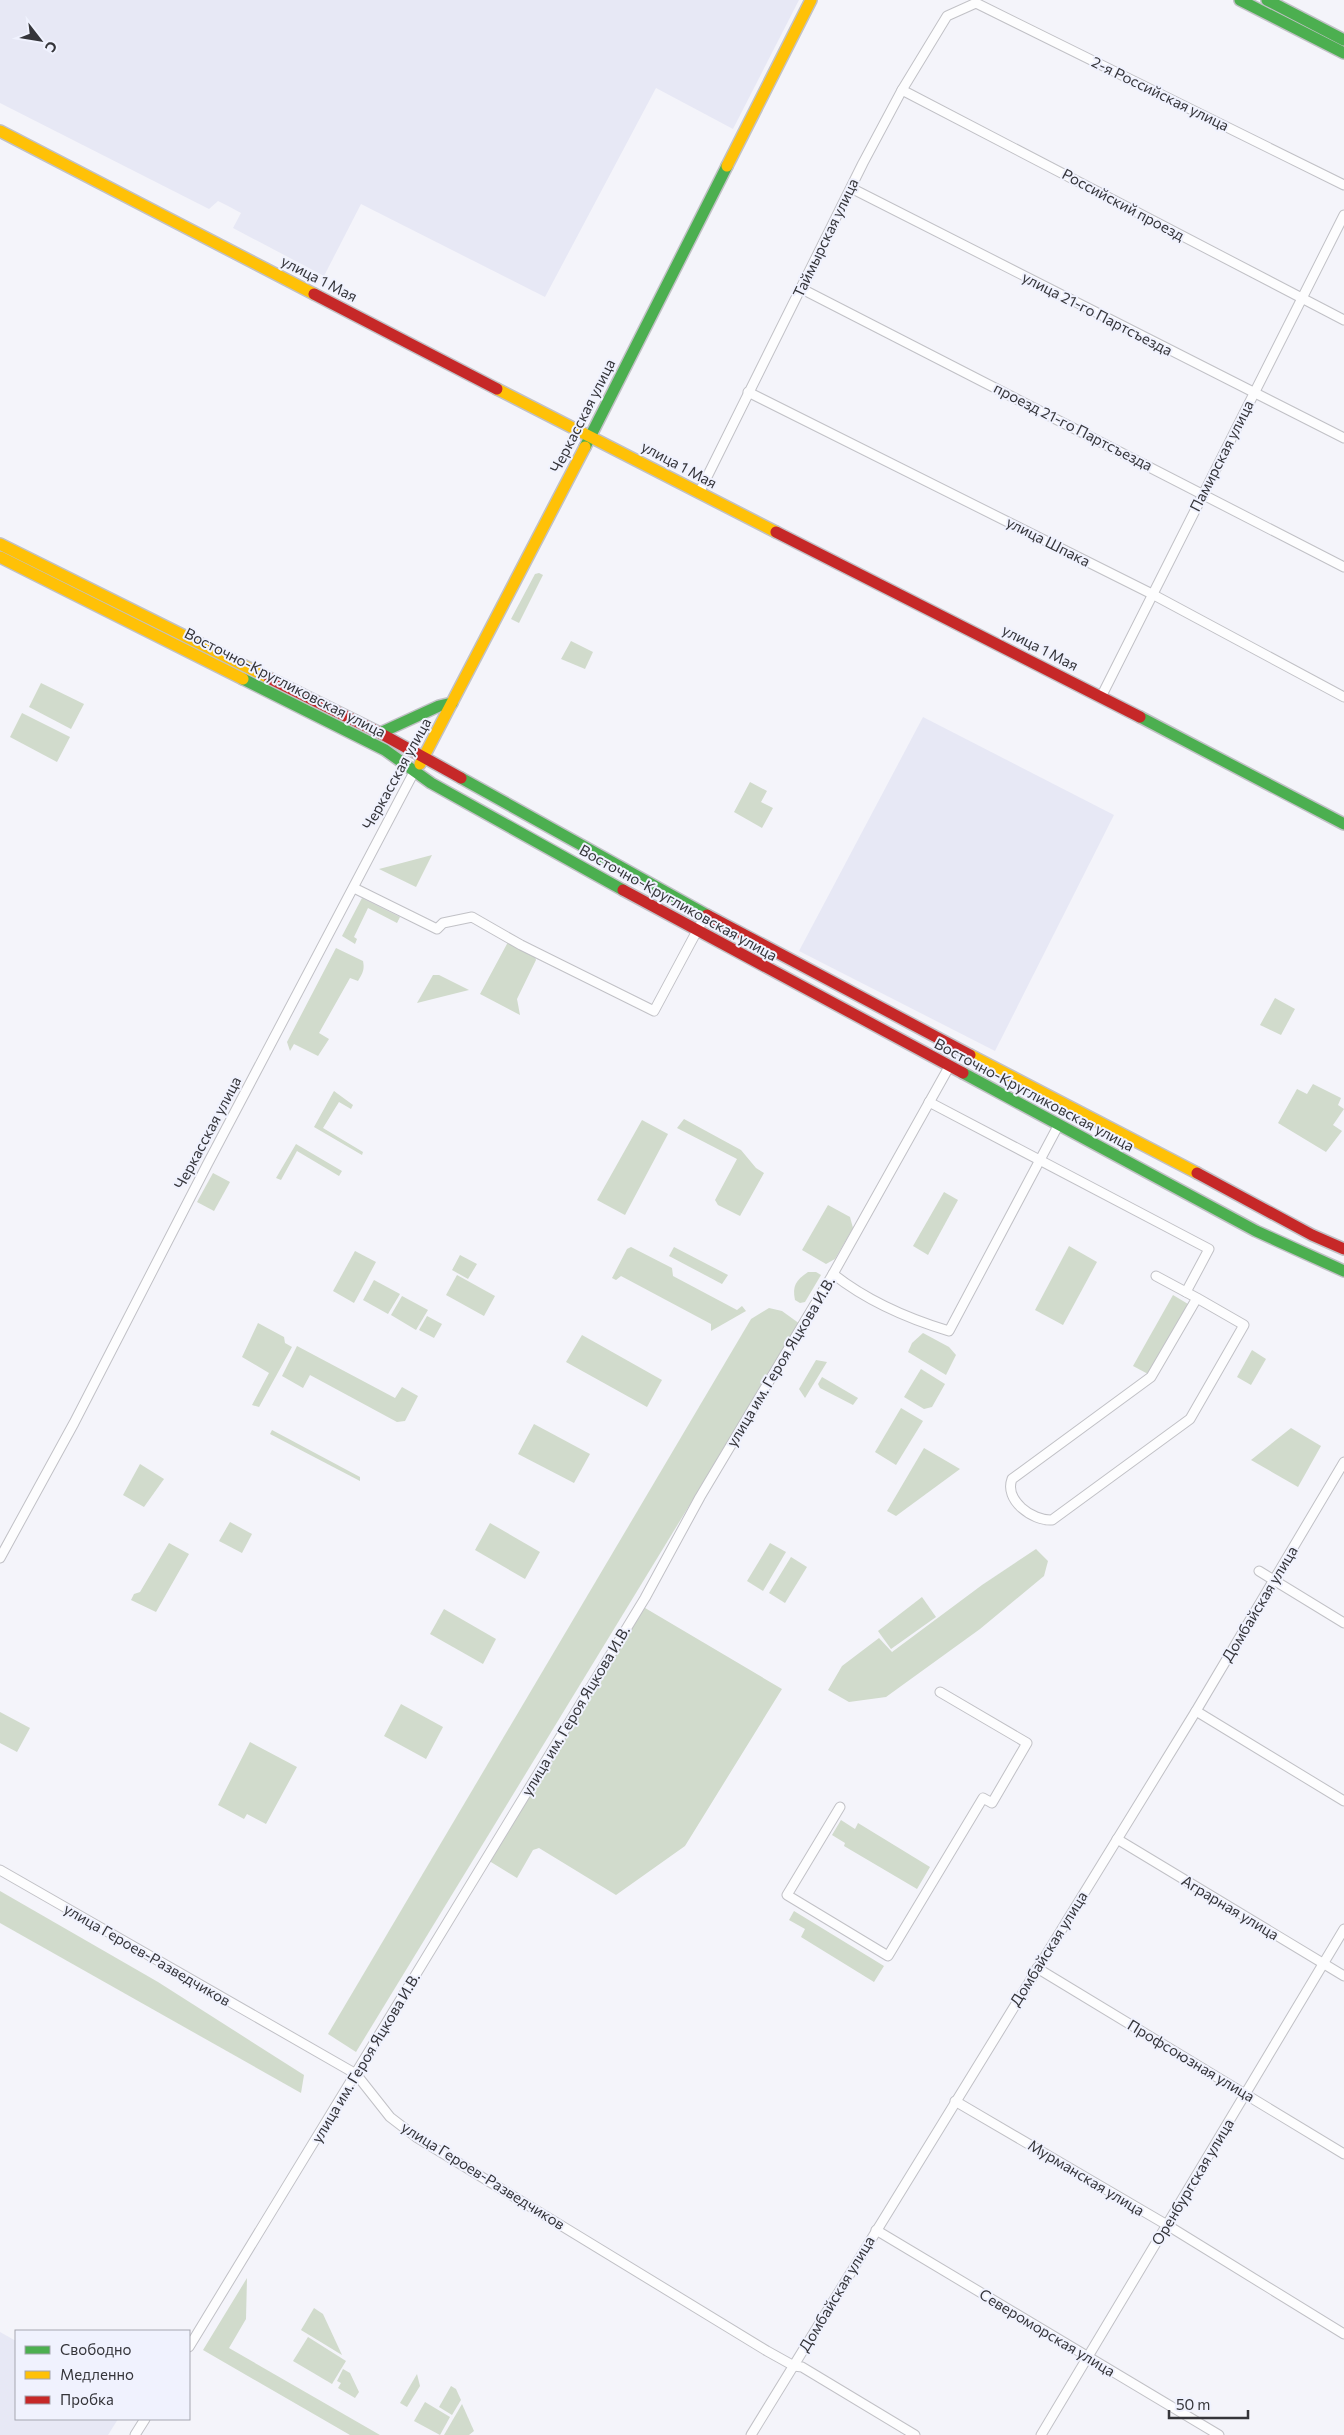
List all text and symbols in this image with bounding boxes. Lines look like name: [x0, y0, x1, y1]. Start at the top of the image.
north arrow: [15, 15, 65, 65]
text: С: [42, 38, 61, 55]
street label: 2-я Российская улица: [1089, 52, 1232, 134]
street label: Российский проезд: [1059, 164, 1188, 244]
street label: Таймырская улица: [789, 175, 862, 300]
street label: улица 1 Мая: [278, 251, 361, 305]
street label: улица 21-го Партсъезда: [1019, 267, 1176, 359]
street label: Черкасская улица: [546, 356, 619, 475]
street label: проезд 21-го Партсъезда: [991, 378, 1156, 474]
street label: Памирская улица: [1185, 397, 1257, 514]
street label: улица 1 Мая: [639, 437, 720, 492]
street label: улица Шпака: [1004, 512, 1093, 570]
street label: улица 1 Мая: [999, 620, 1082, 674]
street label: Восточно-Кругликовская улица: [182, 623, 389, 741]
street label: Черкасская улица: [358, 714, 434, 833]
street label: Восточно-Кругликовская улица: [576, 840, 781, 964]
street label: Восточно-Кругликовская улица: [932, 1034, 1137, 1154]
street label: Черкасская улица: [170, 1073, 244, 1192]
street label: улица им. Героя Яцкова И.В.: [722, 1273, 838, 1450]
street label: Домбайская улица: [1217, 1542, 1301, 1665]
street label: улица им. Героя Яцкова И.В.: [517, 1622, 633, 1799]
street label: Аграрная улица: [1179, 1871, 1282, 1943]
street label: Домбайская улица: [1006, 1888, 1091, 2009]
street label: улица Героев-Разведчиков: [61, 1899, 234, 2009]
street label: улица им. Героя Яцкова И.В.: [307, 1969, 423, 2146]
street label: Профсоюзная улица: [1125, 2015, 1258, 2105]
street label: Оренбургская улица: [1147, 2115, 1237, 2248]
street label: улица Героев-Разведчиков: [399, 2117, 569, 2233]
street label: Мурманская улица: [1025, 2135, 1148, 2219]
street label: Домбайская улица: [794, 2232, 878, 2355]
street label: Североморская улица: [976, 2284, 1119, 2380]
legend: [15, 2330, 190, 2420]
text: Свободно: [60, 2340, 131, 2358]
text: Медленно: [60, 2365, 134, 2383]
scale bar: [1169, 2388, 1248, 2420]
text: Пробка: [60, 2390, 114, 2408]
text: 50 m: [1176, 2395, 1210, 2413]

